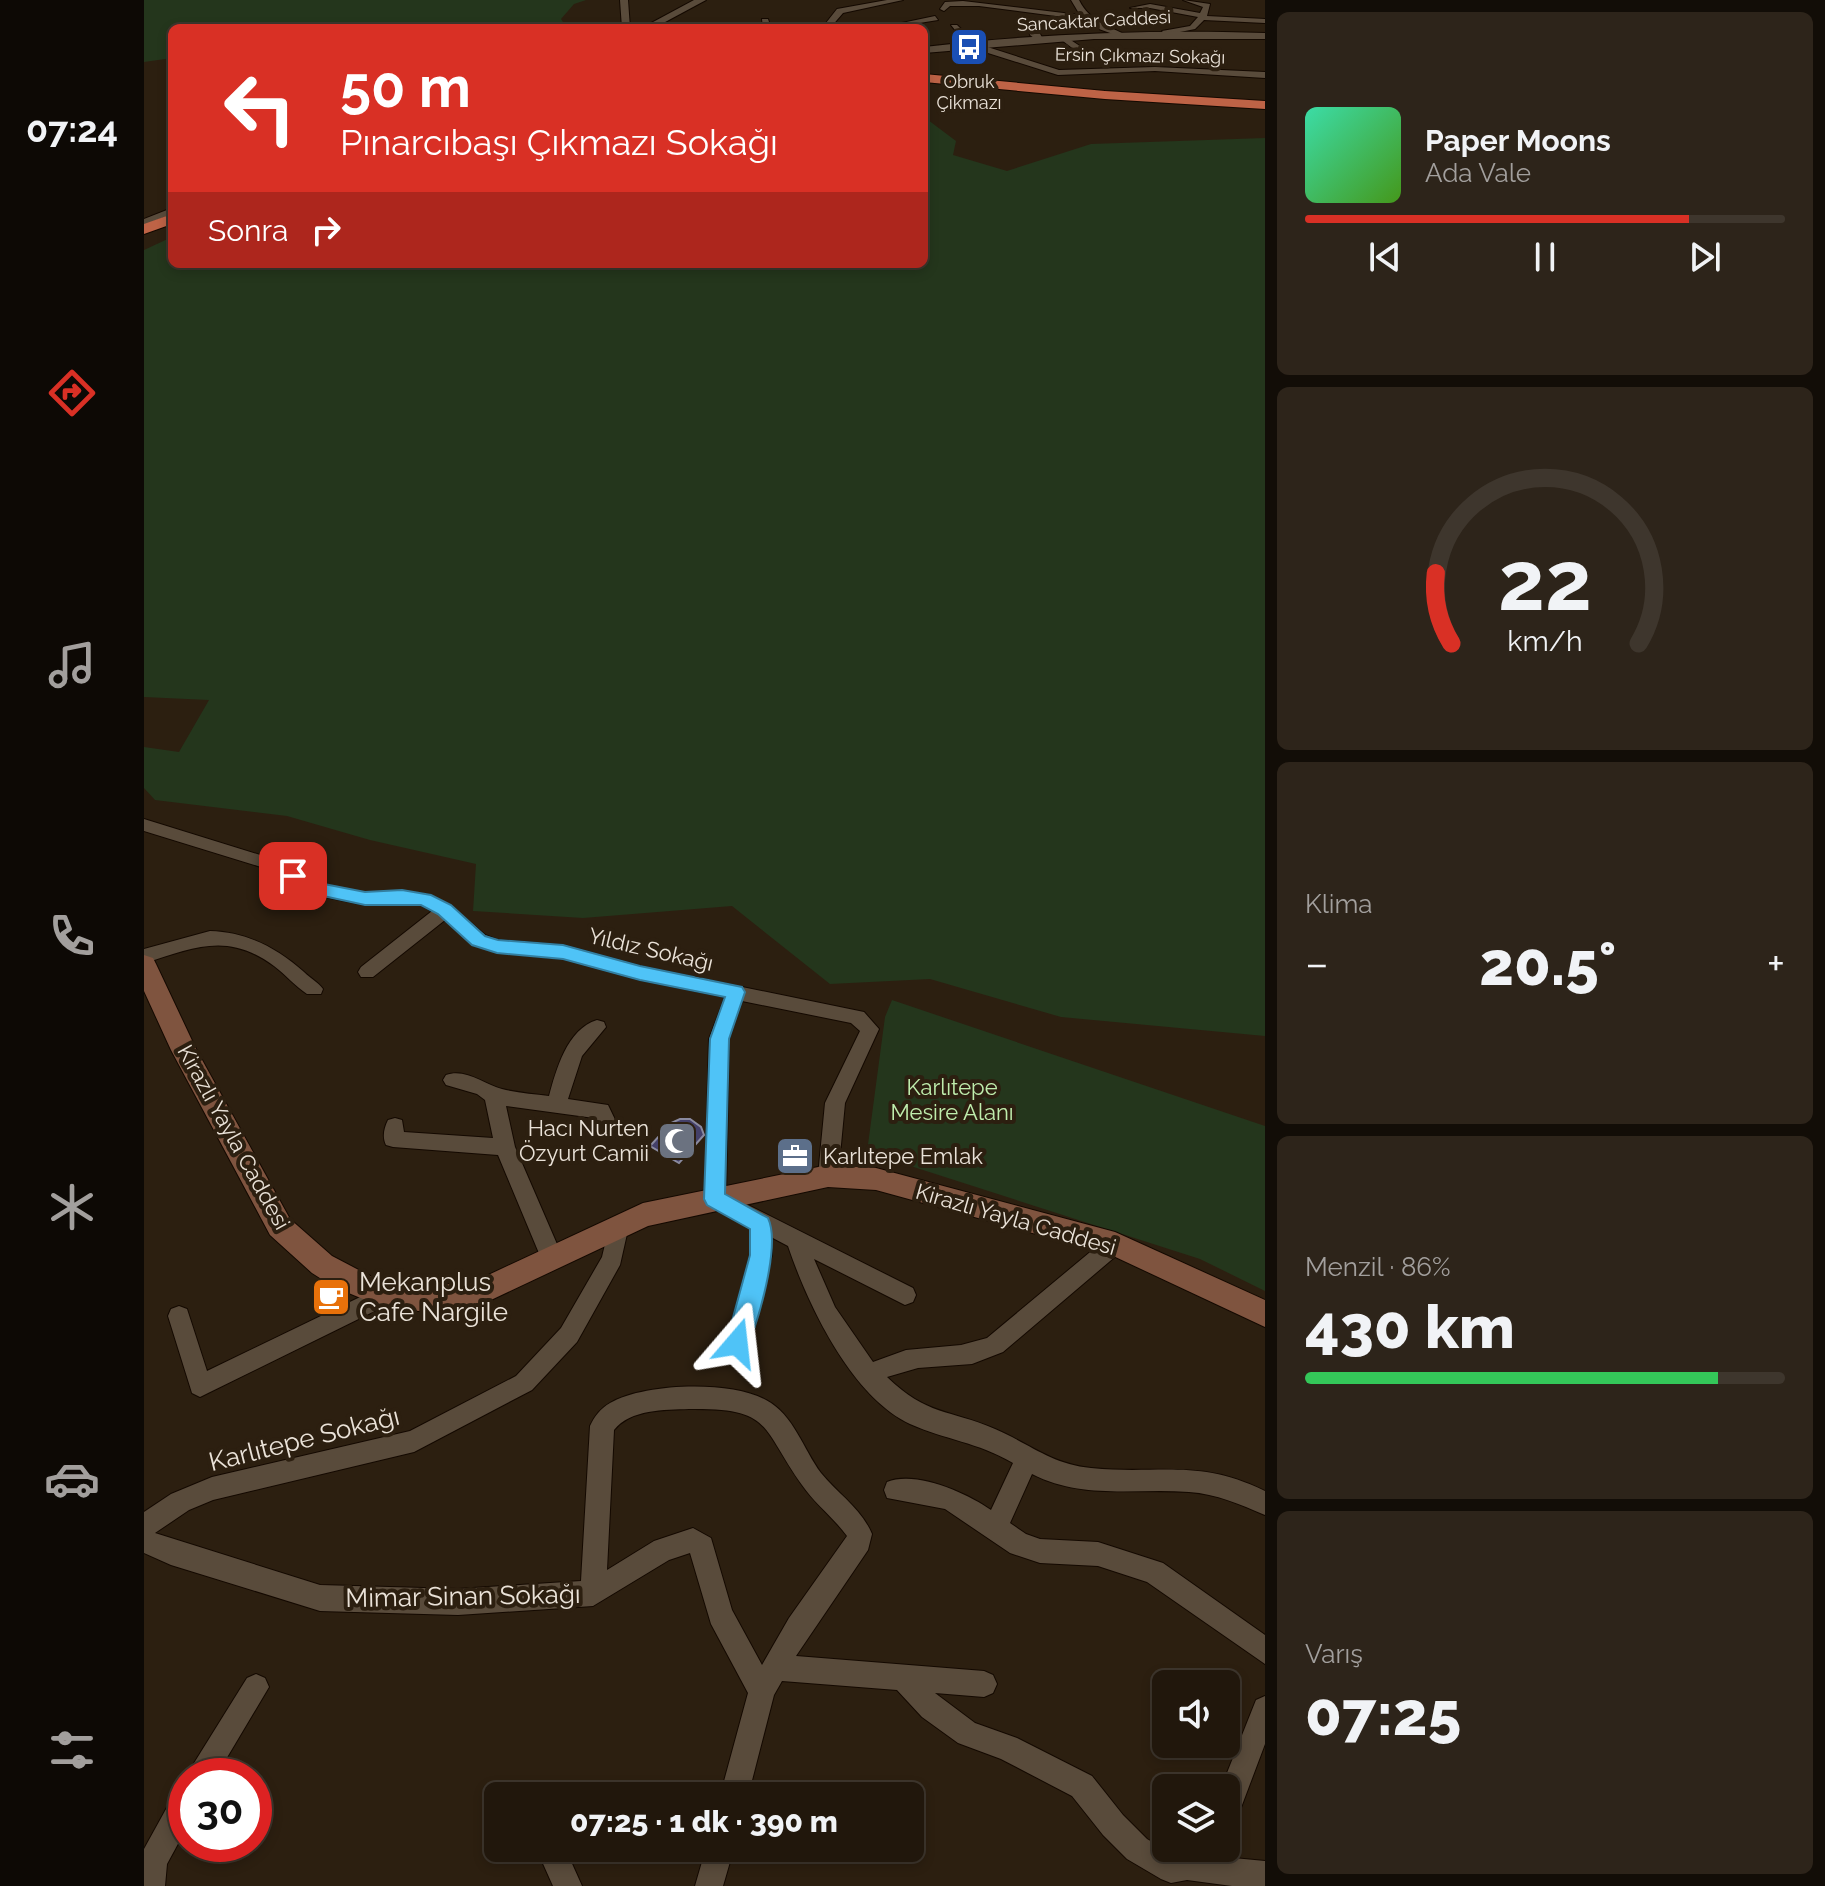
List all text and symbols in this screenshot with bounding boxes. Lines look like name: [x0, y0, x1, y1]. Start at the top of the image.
street label: Sancaktar Caddesi: [1016, 6, 1172, 35]
bus stop icon: Obruk Çikmazı: [948, 26, 990, 68]
street label: Ersin Çıkmazı Sokağı: [1055, 44, 1225, 67]
text: 50 m: [340, 54, 471, 120]
icon: left: [208, 56, 312, 160]
place label: Obruk Çikmazı: [937, 71, 1001, 113]
text: 07:24: [26, 108, 118, 150]
text: Pınarcıbaşı Çıkmazı Sokağı: [340, 121, 778, 163]
text: Paper Moons: [1425, 123, 1611, 158]
text: Ada Vale: [1425, 158, 1531, 188]
icon: right: [304, 208, 348, 252]
text: Sonra: [208, 213, 288, 248]
icon: previous: [1363, 235, 1407, 279]
icon: pause: [1523, 235, 1567, 279]
icon: next: [1683, 235, 1727, 279]
icon: directions: [44, 365, 100, 421]
text: 22: [1498, 532, 1592, 629]
text: km/h: [1507, 624, 1583, 658]
icon: music: [44, 637, 100, 693]
pin: [259, 842, 327, 910]
icon: arrive: [271, 854, 315, 898]
text: Klima: [1305, 889, 1373, 919]
icon: phone: [44, 908, 100, 964]
street label: Yıldız Sokağı: [586, 922, 716, 976]
text: 20.5°: [1479, 929, 1616, 999]
text: −: [1305, 938, 1329, 989]
text: +: [1767, 938, 1785, 989]
street label: Kirazlı Yayla Caddesi: [172, 1040, 296, 1234]
park label: Karlıtepe Mesire Alanı: [890, 1074, 1014, 1125]
place label: Hacı Nurten Özyurt Camii: [519, 1115, 649, 1166]
mosque icon: Hacı Nurten Özyurt Camii: [656, 1120, 698, 1162]
office icon: Karlıtepe Emlak: [774, 1135, 816, 1177]
place label: Karlıtepe Emlak: [823, 1143, 983, 1169]
street label: Kirazlı Yayla Caddesi: [913, 1178, 1119, 1260]
icon: climate: [44, 1179, 100, 1235]
text: Menzil · 86%: [1305, 1252, 1451, 1282]
place label: Mekanplus Cafe Nargile: [359, 1267, 508, 1327]
cafe icon: Mekanplus Cafe Nargile: [310, 1276, 352, 1318]
text: 430 km: [1305, 1292, 1515, 1362]
position arrow: [695, 1301, 779, 1385]
street label: Karlıtepe Sokağı: [206, 1401, 402, 1477]
icon: car: [44, 1451, 100, 1507]
street label: Mimar Sinan Sokağı: [345, 1579, 581, 1613]
text: Varış: [1305, 1639, 1363, 1669]
map controls: [1152, 1670, 1240, 1862]
button: sound: [1152, 1670, 1240, 1758]
text: 07:25: [1305, 1679, 1461, 1749]
icon: filters: [44, 1722, 100, 1778]
speed limit sign: 30: [168, 1758, 272, 1862]
button: layers: [1152, 1774, 1240, 1862]
text: 07:25 · 1 dk · 390 m: [570, 1804, 838, 1839]

